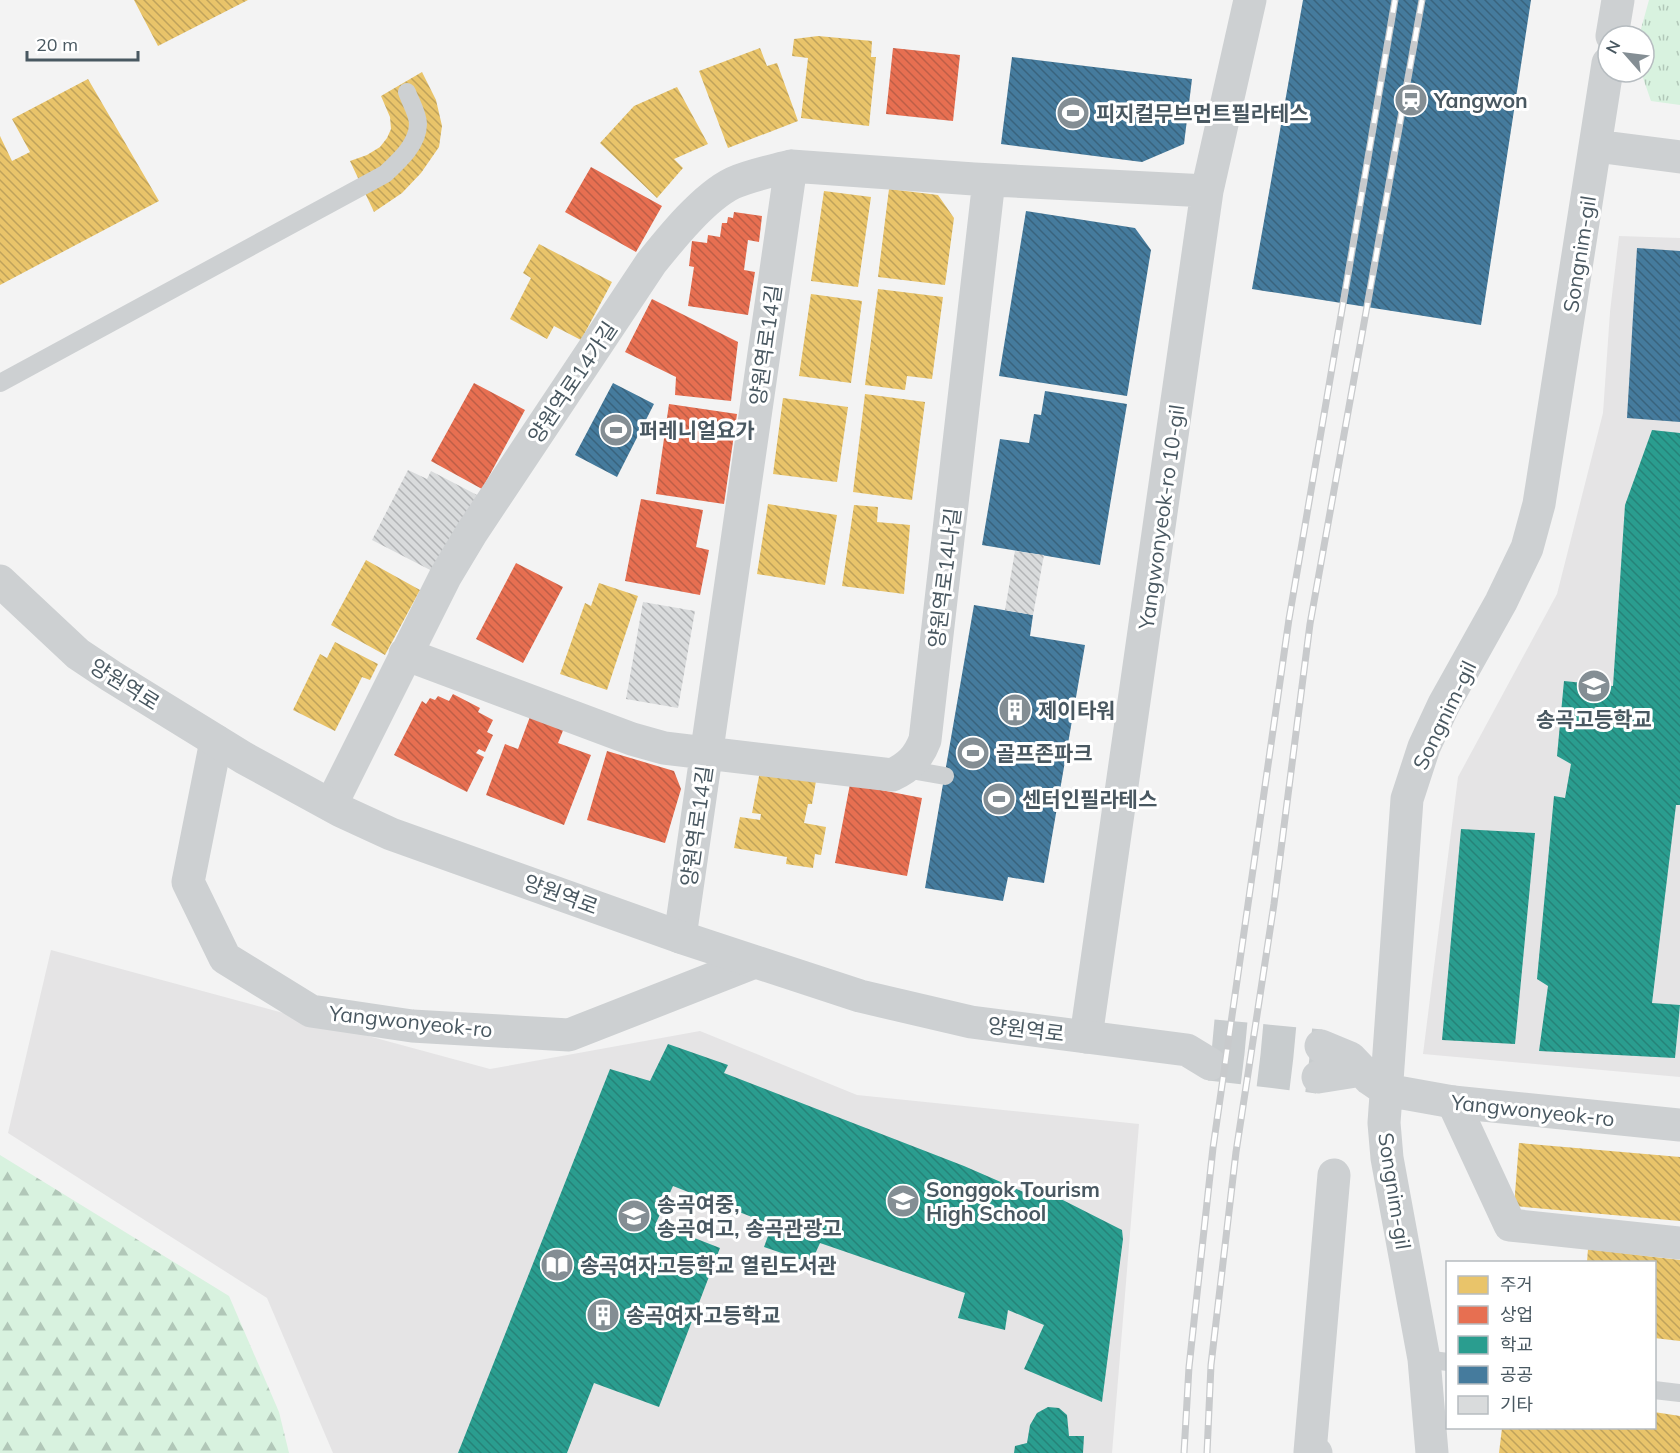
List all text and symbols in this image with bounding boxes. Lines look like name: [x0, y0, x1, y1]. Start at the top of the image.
scale bar: [27, 24, 138, 62]
north arrow: [1596, 24, 1656, 84]
text: 20 m: [36, 33, 78, 56]
text: N: [1601, 37, 1624, 57]
station icon: Yangwon: [1393, 82, 1429, 118]
place label: Yangwon: [1433, 87, 1528, 113]
sports icon: 피지컬무브먼트필라테스: [1055, 95, 1091, 131]
place label: 피지컬무브먼트필라테스: [1096, 100, 1309, 126]
street label: Songnim-gil: [1557, 194, 1601, 314]
street label: 양원역로14길: [744, 283, 786, 407]
street label: 양원역로14가길: [522, 316, 622, 448]
street label: Yangwonyeok-ro 10-gil: [1132, 403, 1190, 632]
sports icon: 퍼레니얼요가: [598, 412, 634, 448]
place label: 퍼레니얼요가: [639, 417, 755, 443]
street label: 양원역로14나길: [922, 506, 966, 650]
street label: 양원역로: [85, 652, 165, 716]
street label: Songnim-gil: [1407, 656, 1481, 774]
school or university icon: 송곡고등학교: [1576, 668, 1612, 704]
building icon: 제이타워: [997, 692, 1033, 728]
place label: 제이타워: [1038, 697, 1115, 723]
place label: 송곡고등학교: [1536, 706, 1652, 732]
sports icon: 골프존파크: [955, 735, 991, 771]
place label: 골프존파크: [996, 740, 1093, 766]
street label: 양원역로14길: [675, 764, 717, 888]
sports icon: 센터인필라테스: [981, 781, 1017, 817]
place label: 센터인필라테스: [1022, 786, 1157, 812]
street label: 양원역로: [520, 869, 602, 919]
street label: Yangwonyeok-ro: [327, 999, 494, 1043]
street label: 양원역로: [986, 1011, 1066, 1047]
street label: Yangwonyeok-ro: [1449, 1088, 1616, 1132]
street label: Songnim-gil: [1373, 1131, 1417, 1251]
place label: Songgok Tourism High School: [926, 1176, 1100, 1226]
school or university icon: Songgok Tourism High School: [885, 1183, 921, 1219]
place label: 송곡여중, 송곡여고, 송곡관광고: [657, 1191, 842, 1241]
school or university icon: 송곡여중, 송곡여고, 송곡관광고: [616, 1198, 652, 1234]
library icon: 송곡여자고등학교 열린도서관: [539, 1247, 575, 1283]
place label: 송곡여자고등학교 열린도서관: [580, 1252, 837, 1278]
legend: [1446, 1261, 1656, 1429]
text: 주거: [1500, 1273, 1533, 1296]
building icon: 송곡여자고등학교: [585, 1297, 621, 1333]
place label: 송곡여자고등학교: [626, 1302, 781, 1328]
text: 상업: [1500, 1303, 1533, 1326]
text: 학교: [1500, 1333, 1533, 1356]
text: 공공: [1500, 1363, 1533, 1386]
text: 기타: [1500, 1393, 1534, 1416]

